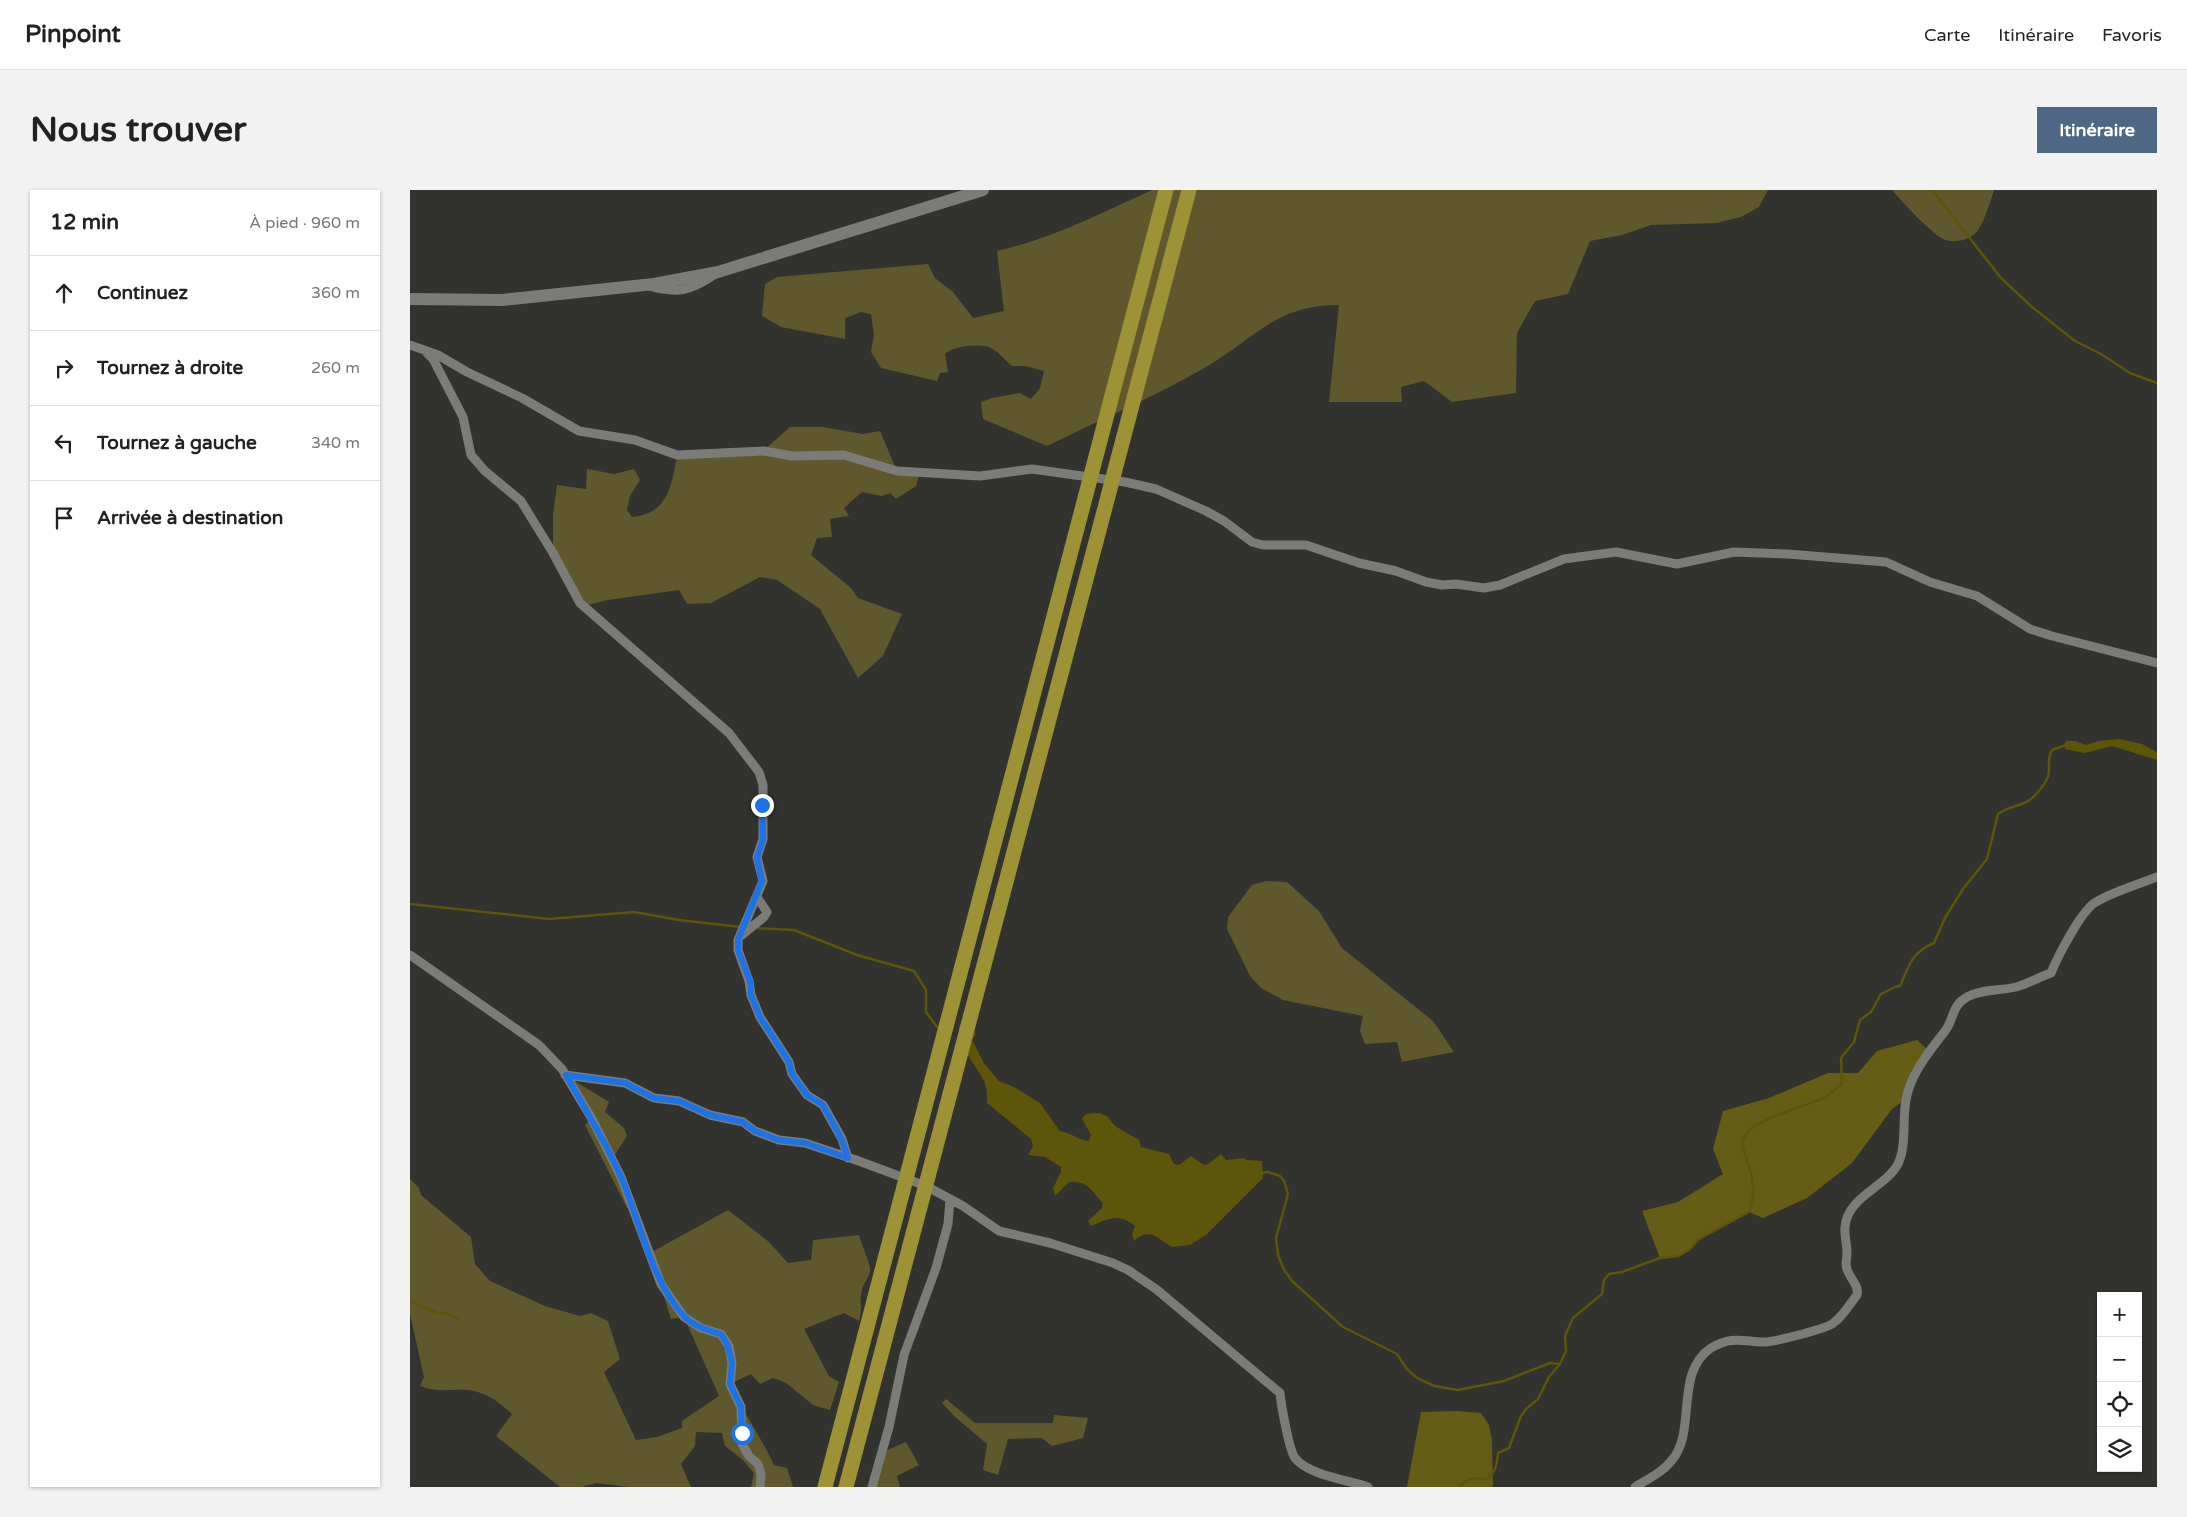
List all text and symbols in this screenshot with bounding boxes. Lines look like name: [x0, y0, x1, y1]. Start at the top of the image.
text: Pinpoint: [25, 20, 121, 49]
text: Carte: [1924, 24, 1970, 46]
text: Itinéraire: [1998, 24, 2074, 46]
text: Favoris: [2102, 24, 2162, 46]
button: Itinéraire: [2037, 107, 2157, 153]
text: Nous trouver: [30, 109, 246, 151]
text: 12 min: [50, 210, 119, 235]
text: À pied · 960 m: [249, 213, 360, 233]
icon: ahead: [50, 279, 78, 307]
text: Continuez: [97, 282, 188, 304]
text: 360 m: [311, 283, 360, 303]
icon: right: [50, 354, 78, 382]
text: Tournez à droite: [97, 357, 243, 379]
text: 260 m: [311, 358, 360, 378]
icon: left: [50, 429, 78, 457]
text: Tournez à gauche: [97, 432, 257, 454]
text: 340 m: [311, 433, 360, 453]
icon: arrive: [50, 504, 78, 532]
text: Arrivée à destination: [97, 507, 283, 529]
route end: [751, 794, 774, 817]
map controls: [2097, 1292, 2142, 1472]
button: +: [2097, 1292, 2142, 1337]
button: −: [2097, 1337, 2142, 1382]
button: locate: [2097, 1382, 2142, 1427]
route start: [731, 1422, 754, 1445]
button: layers: [2097, 1427, 2142, 1472]

